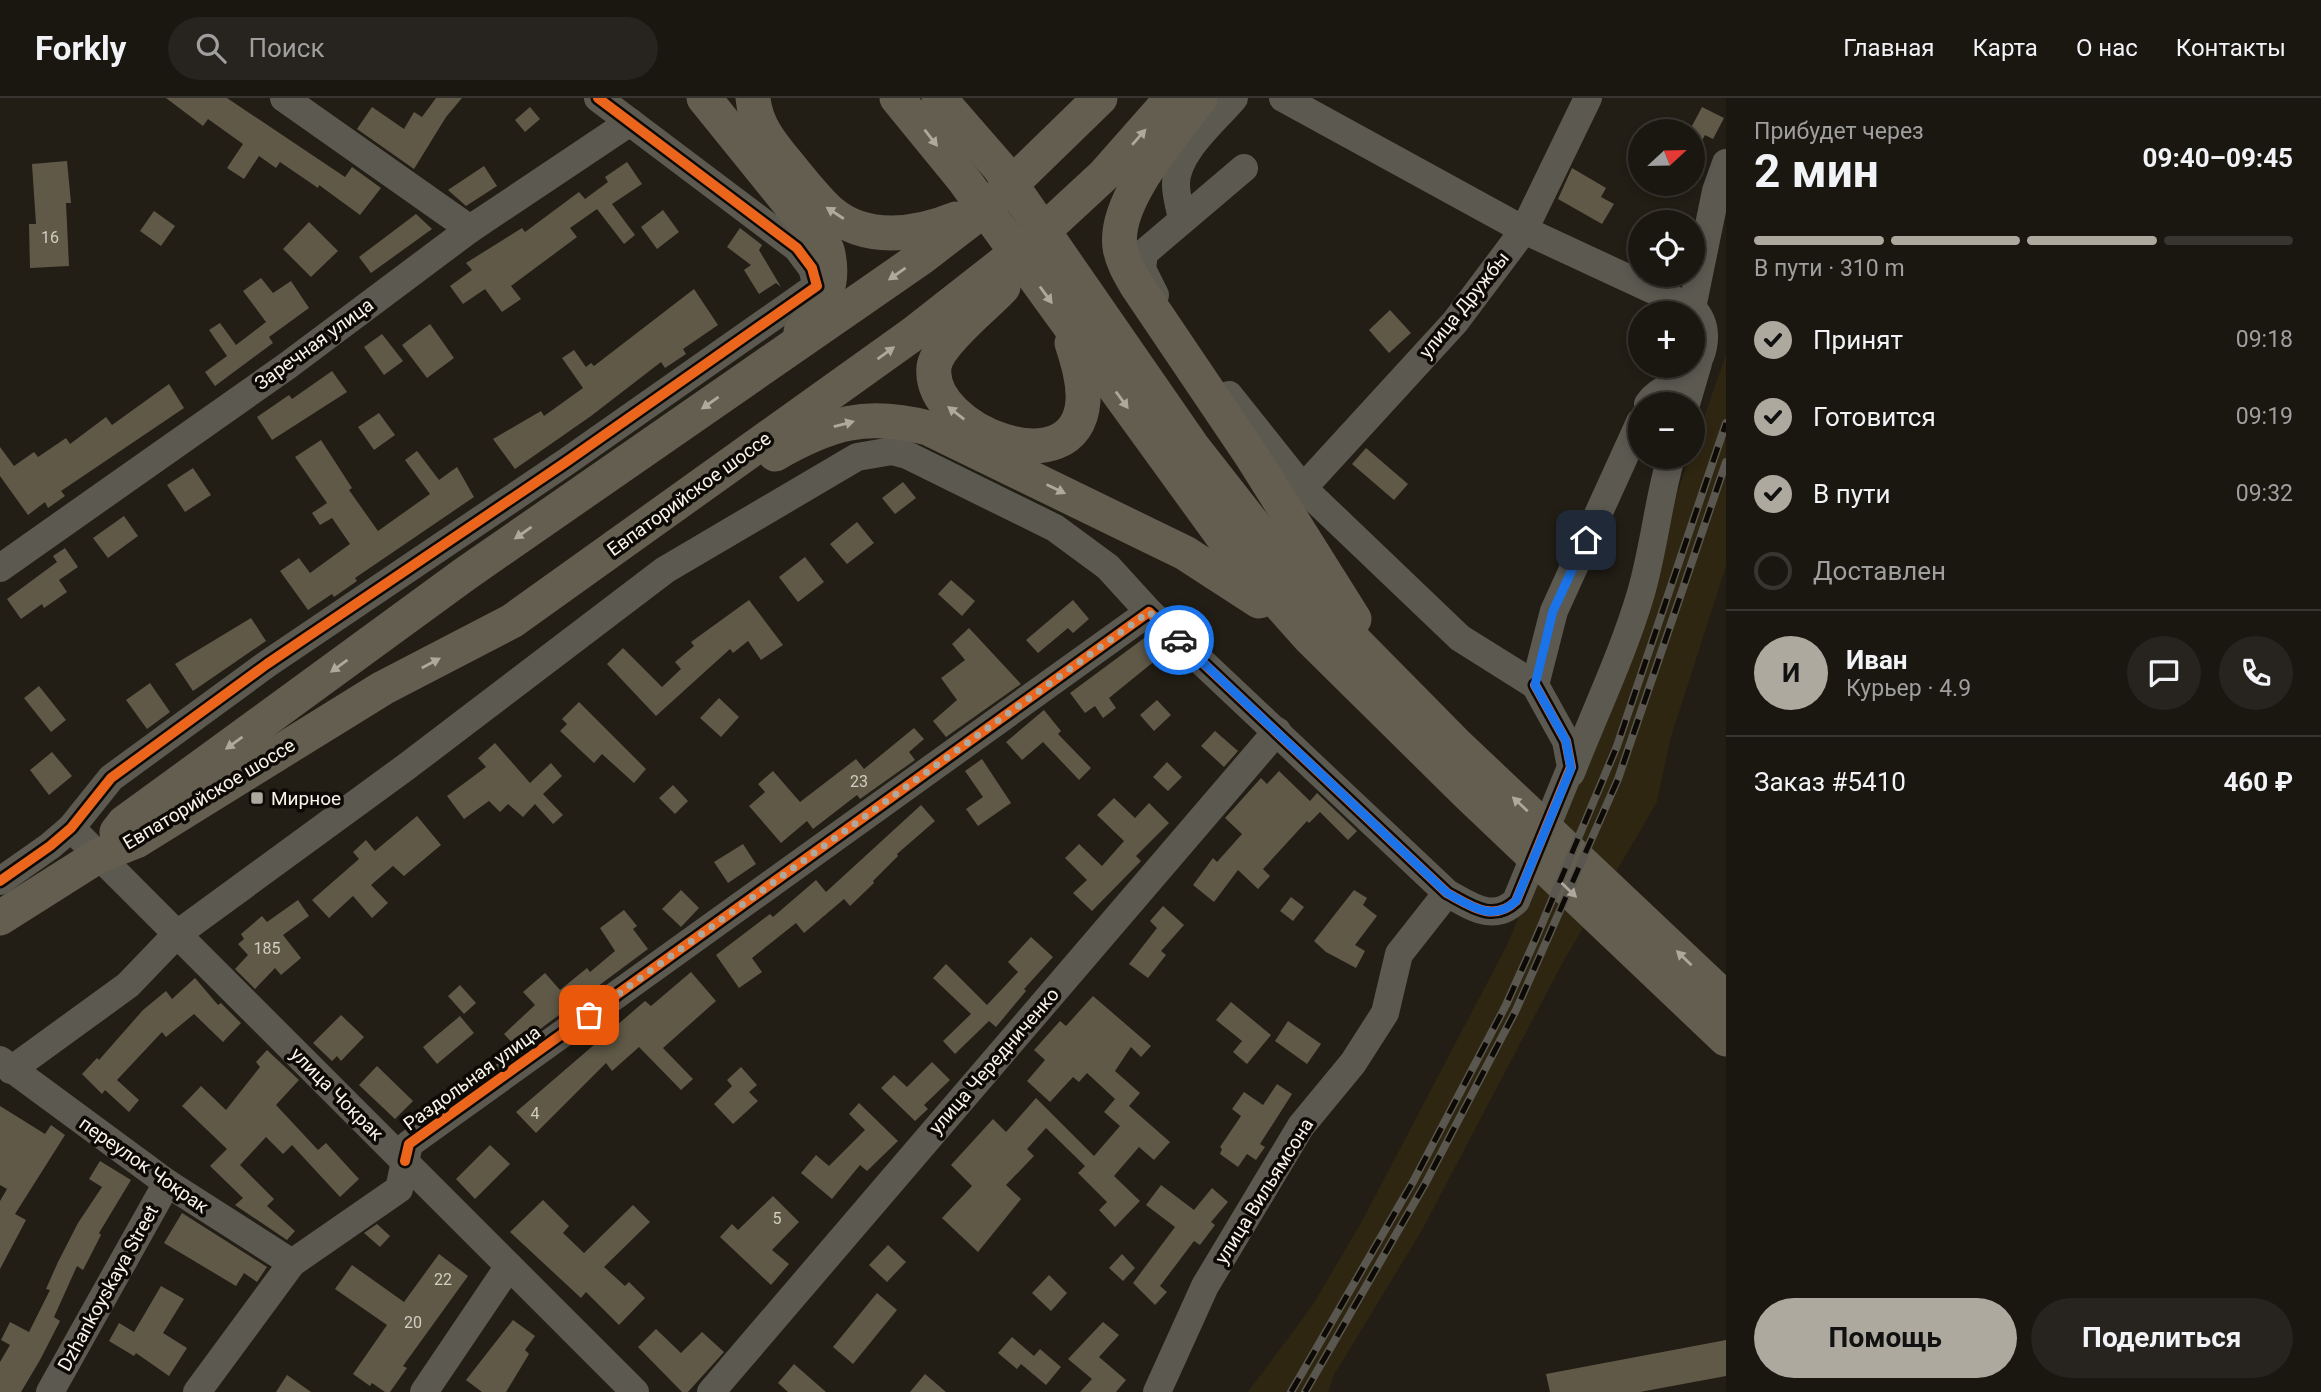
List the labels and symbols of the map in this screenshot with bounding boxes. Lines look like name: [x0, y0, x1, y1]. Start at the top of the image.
north arrow: [1628, 119, 1704, 196]
one-way arrow: [1131, 128, 1147, 146]
one-way arrow: [924, 129, 939, 147]
one-way arrow: [825, 207, 845, 220]
house number: 16: [41, 228, 59, 247]
street label: улица Дружбы: [1414, 247, 1514, 363]
one-way arrow: [888, 267, 906, 281]
one-way arrow: [1039, 286, 1053, 305]
street label: Заречная улица: [250, 293, 378, 395]
one-way arrow: [877, 346, 895, 360]
one-way arrow: [1114, 391, 1128, 409]
one-way arrow: [701, 396, 719, 410]
one-way arrow: [947, 406, 965, 420]
one-way arrow: [833, 418, 855, 429]
street label: Евпаторийское шоссе: [603, 427, 775, 561]
one-way arrow: [1046, 483, 1066, 494]
pin: [1556, 510, 1616, 570]
one-way arrow: [514, 526, 533, 539]
courier: [1144, 605, 1214, 675]
one-way arrow: [421, 658, 441, 669]
one-way arrow: [330, 659, 348, 673]
street label: Евпаторийское шоссе: [119, 733, 299, 855]
one-way arrow: [225, 736, 243, 750]
house number: 23: [850, 772, 868, 791]
place label: Мирное: [271, 787, 341, 810]
marker: Мирное: [249, 790, 265, 806]
one-way arrow: [1512, 796, 1529, 812]
one-way arrow: [1560, 882, 1577, 898]
house number: 185: [254, 939, 280, 958]
one-way arrow: [1675, 950, 1692, 967]
street label: улица Чередниченко: [924, 983, 1064, 1139]
pin: [559, 985, 619, 1045]
street label: Раздольная улица: [399, 1021, 545, 1135]
street label: улица Чокрак: [286, 1043, 389, 1146]
house number: 4: [531, 1104, 540, 1123]
street label: переулок Чокрак: [75, 1112, 214, 1219]
street label: улица Вильямсона: [1210, 1114, 1318, 1268]
street label: Dzhankoyskaya Street: [53, 1201, 163, 1375]
house number: 5: [773, 1209, 782, 1228]
house number: 22: [434, 1270, 452, 1289]
house number: 20: [404, 1313, 422, 1332]

